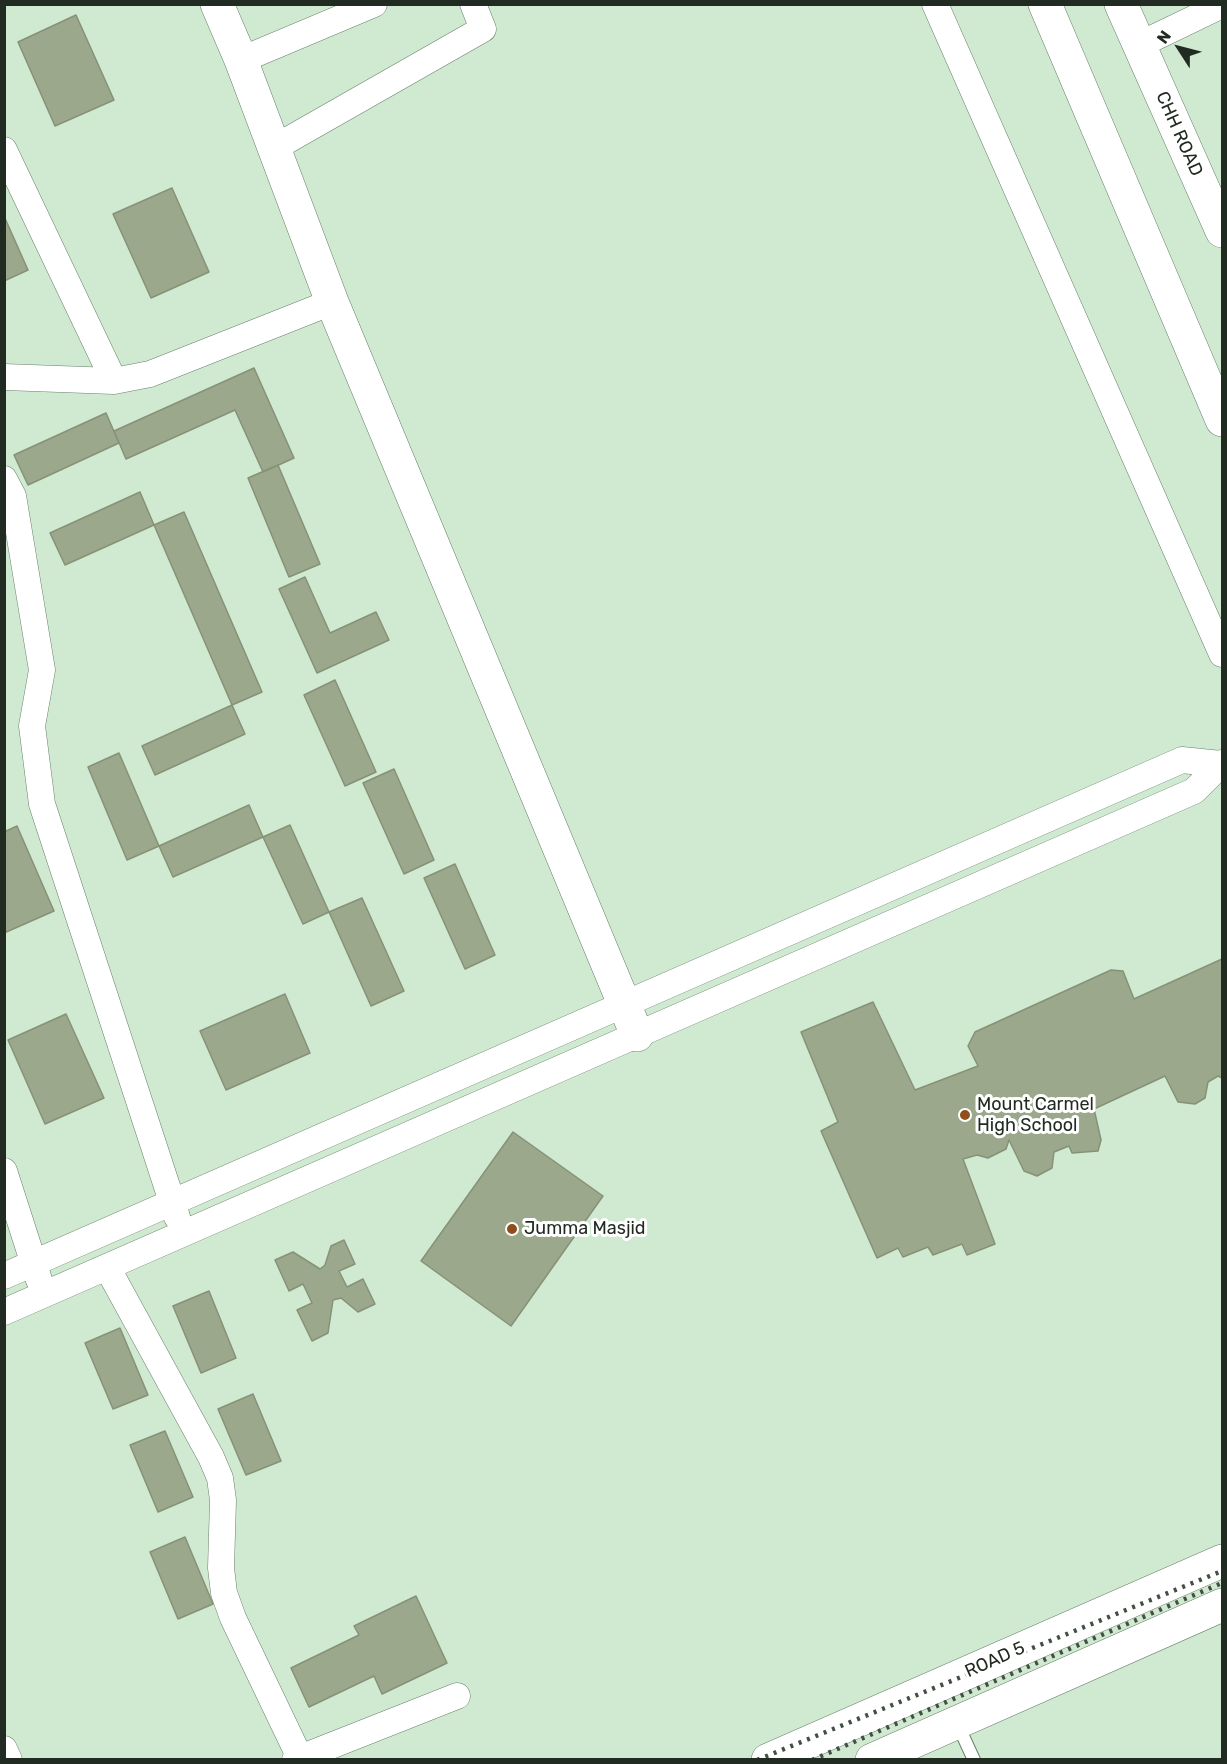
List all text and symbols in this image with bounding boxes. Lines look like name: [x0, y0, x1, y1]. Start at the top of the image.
north arrow: [1149, 18, 1209, 78]
text: N: [1153, 27, 1175, 47]
street label: CHH ROAD: [1151, 88, 1207, 180]
place label: Mount Carmel High School: [977, 1094, 1094, 1136]
marker: Mount Carmel High School: [958, 1108, 972, 1122]
place label: Jumma Masjid: [524, 1218, 646, 1240]
marker: Jumma Masjid: [505, 1222, 519, 1236]
street label: ROAD 5: [962, 1637, 1028, 1683]

